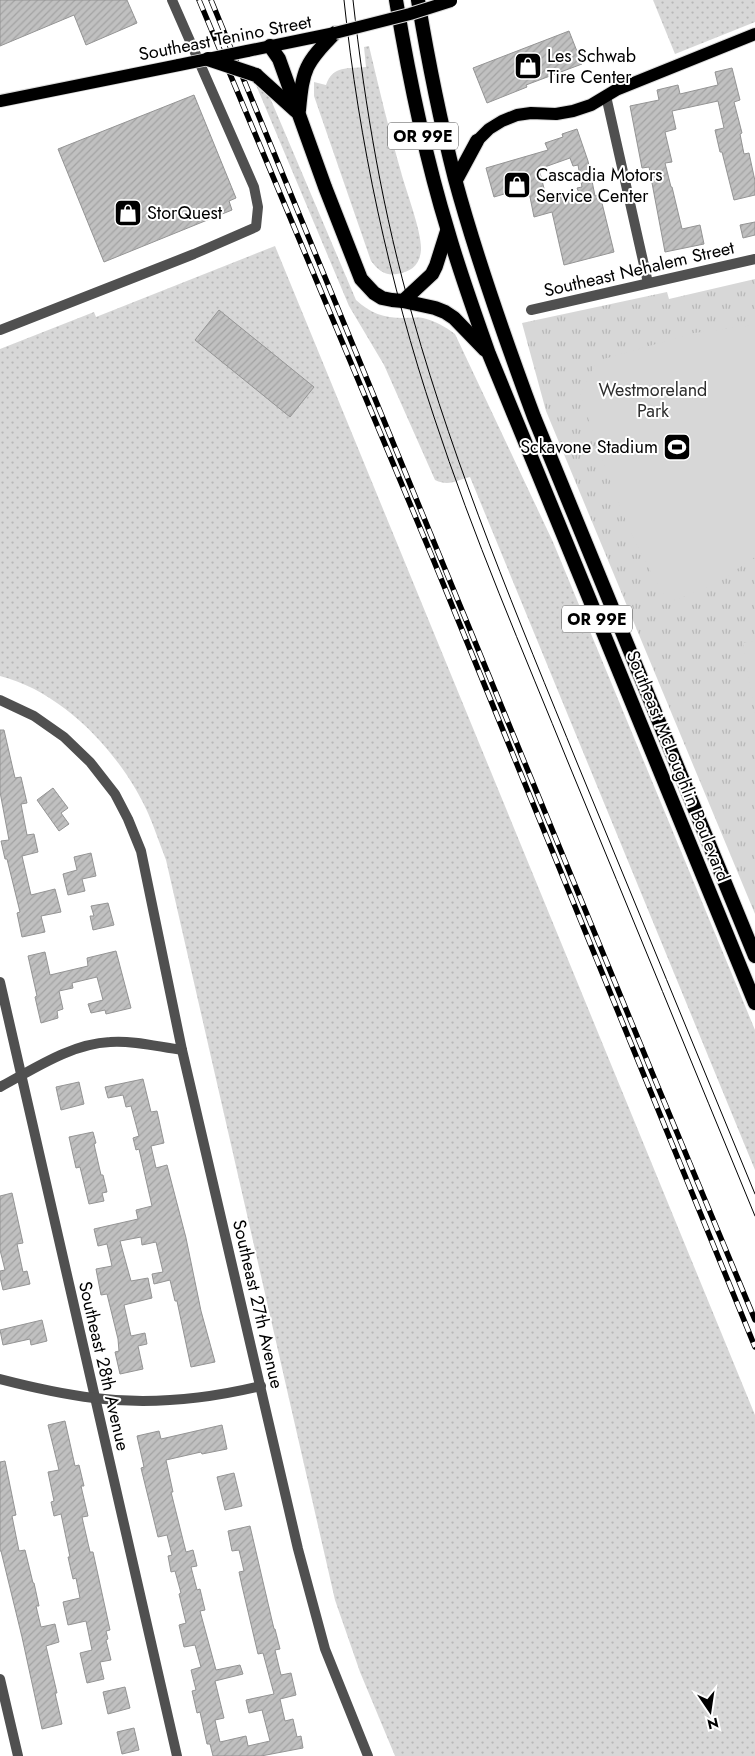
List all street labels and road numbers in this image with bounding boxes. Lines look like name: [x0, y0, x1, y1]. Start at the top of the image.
street label: Southeast Tenino Street: [136, 8, 314, 67]
road number: OR 99E: [388, 122, 458, 150]
street label: Southeast Nehalem Street: [541, 234, 738, 304]
road number: OR 99E: [562, 606, 632, 632]
street label: Southeast McLoughlin Boulevard: [620, 647, 736, 885]
street label: Southeast 27th Avenue: [226, 1217, 290, 1391]
street label: Southeast 28th Avenue: [72, 1279, 136, 1453]

